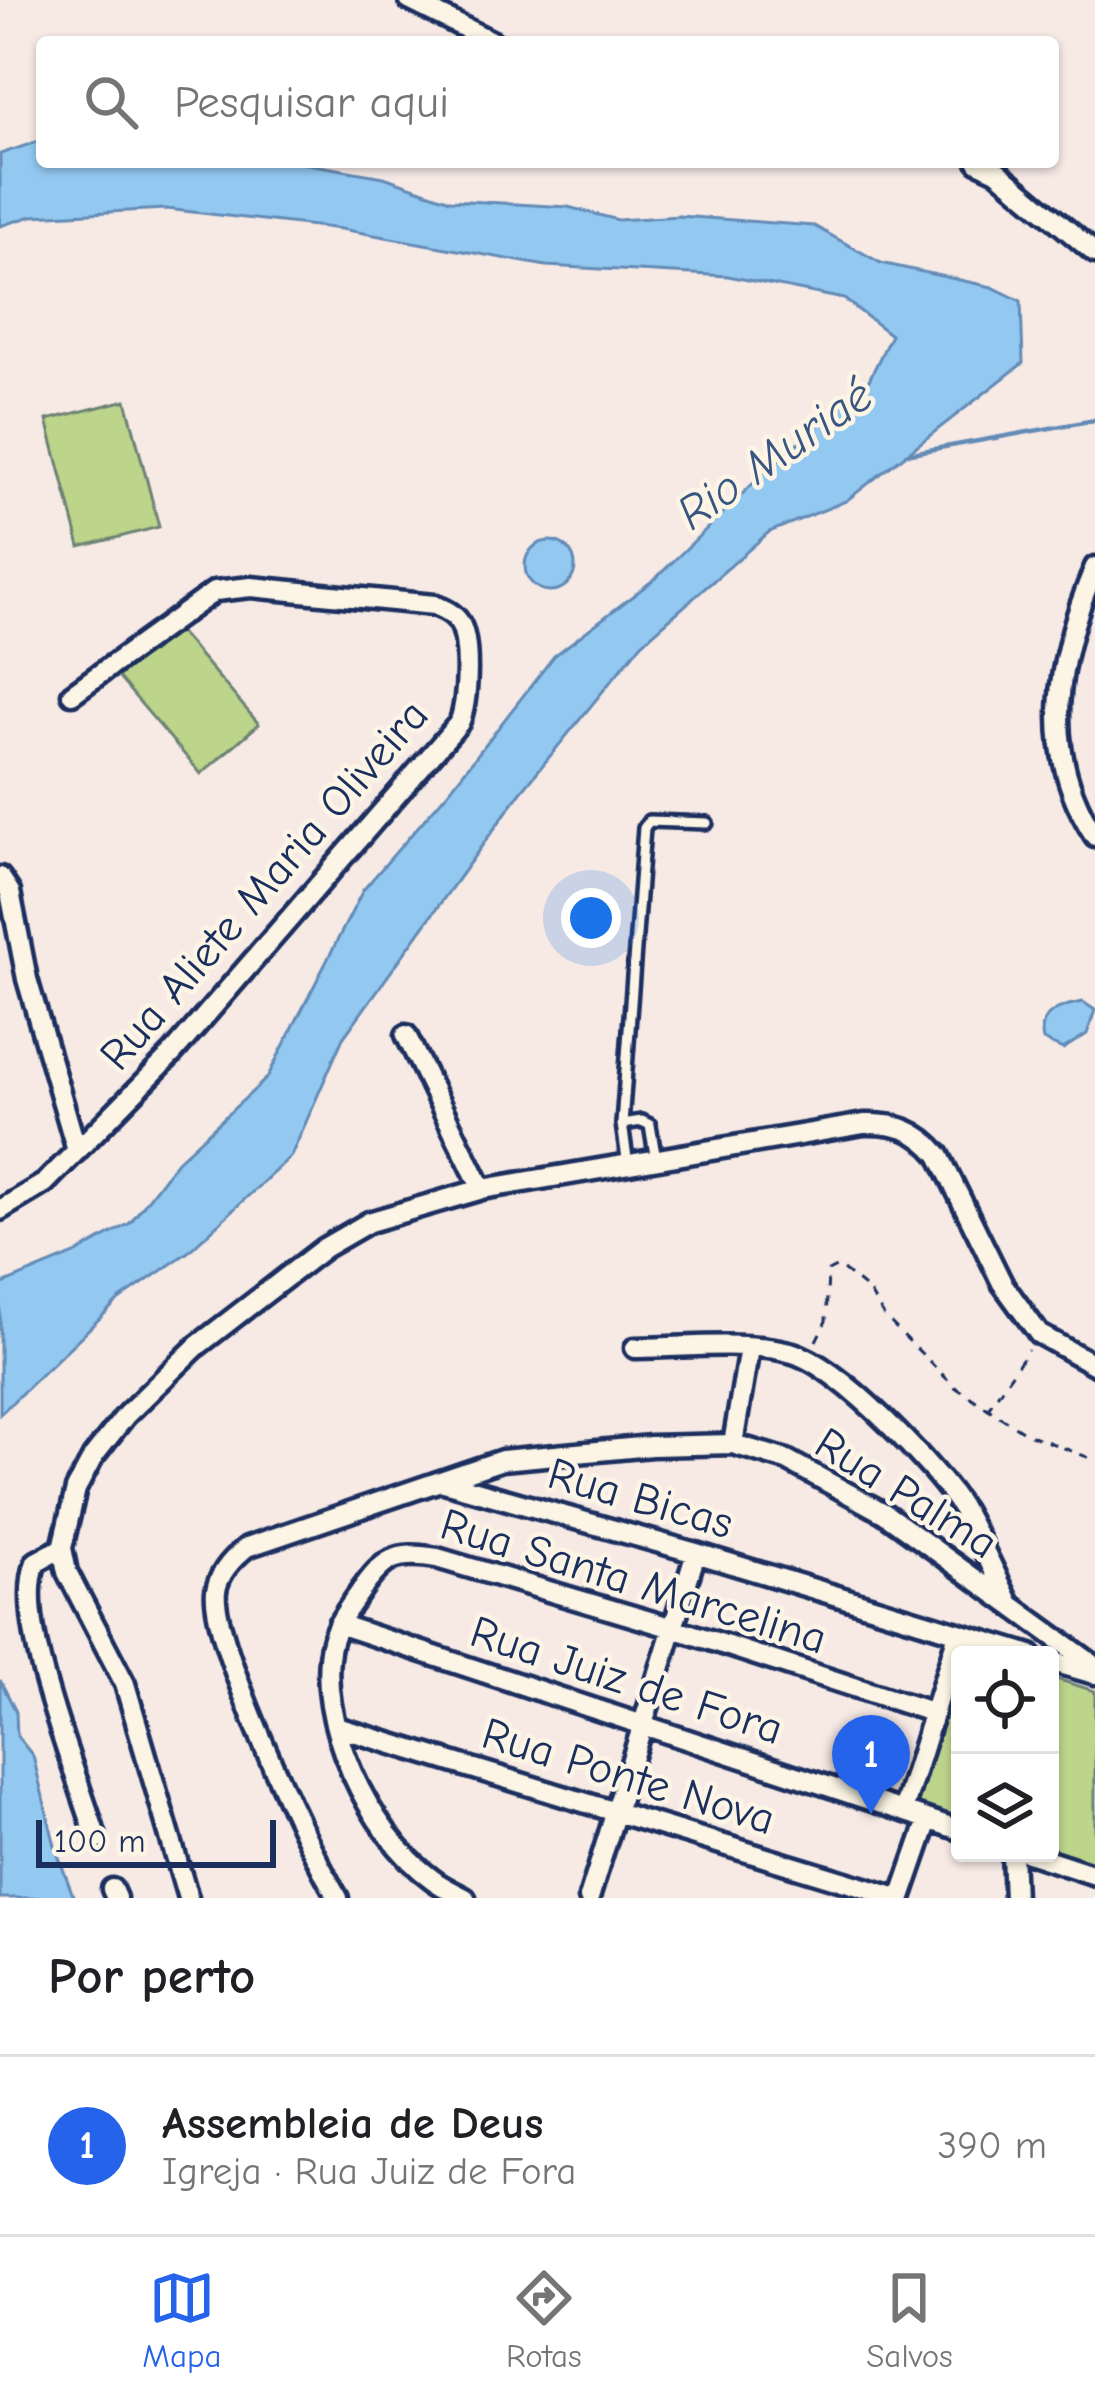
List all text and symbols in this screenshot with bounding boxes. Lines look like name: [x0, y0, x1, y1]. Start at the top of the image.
search box: [36, 36, 1059, 168]
icon: search: [78, 69, 144, 135]
text: Pesquisar aqui: [174, 76, 449, 128]
water label: Rio Muriaé: [667, 367, 883, 541]
street label: Rua Aliete Maria Oliveira: [89, 689, 439, 1080]
your location: [561, 888, 621, 948]
street label: Rua Palma: [806, 1417, 1007, 1569]
street label: Rua Bicas: [542, 1447, 739, 1549]
street label: Rua Santa Marcelina: [435, 1498, 833, 1664]
street label: Rua Juiz de Fora: [464, 1605, 789, 1755]
map controls: [951, 1646, 1059, 1862]
button: locate: [951, 1646, 1059, 1754]
street label: Rua Ponte Nova: [476, 1707, 781, 1845]
pin: 1: [832, 1715, 910, 1814]
button: layers: [951, 1754, 1059, 1862]
scale bar: [36, 1814, 276, 1867]
text: 100 m: [54, 1822, 146, 1860]
text: Por perto: [48, 1947, 255, 2006]
text: Assembleia de Deus: [162, 2097, 543, 2149]
text: 1: [79, 2123, 95, 2168]
text: 390 m: [938, 2123, 1047, 2168]
text: Igreja · Rua Juiz de Fora: [162, 2149, 576, 2194]
tab: Mapa: [142, 2265, 221, 2375]
tab: Rotas: [506, 2265, 582, 2375]
tab: Salvos: [866, 2265, 953, 2375]

